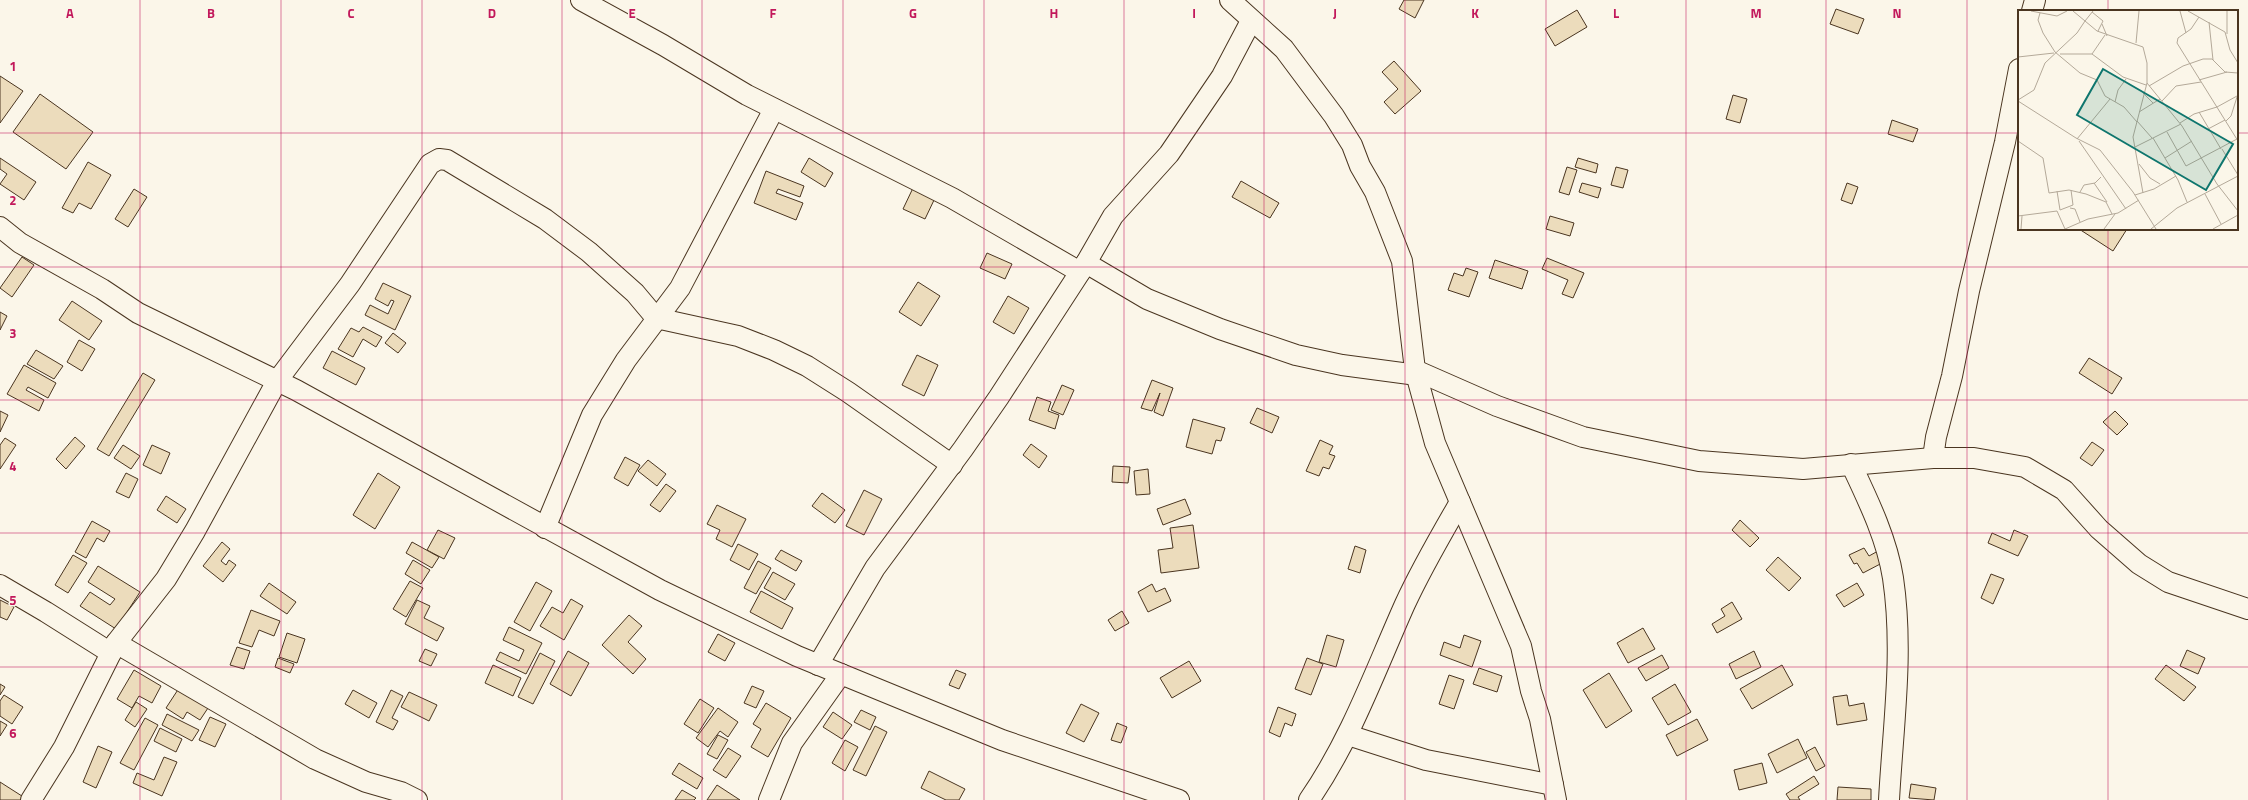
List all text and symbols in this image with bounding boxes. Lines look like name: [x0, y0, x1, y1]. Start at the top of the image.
text: A: [66, 3, 74, 23]
text: B: [207, 3, 215, 23]
text: C: [347, 3, 355, 23]
text: D: [488, 3, 496, 23]
text: E: [628, 3, 636, 23]
text: F: [770, 3, 777, 23]
text: G: [909, 3, 917, 23]
text: H: [1050, 3, 1058, 23]
text: I: [1192, 3, 1196, 23]
text: J: [1333, 3, 1337, 23]
text: K: [1471, 3, 1479, 23]
text: L: [1613, 3, 1619, 23]
text: M: [1750, 3, 1762, 23]
text: N: [1892, 3, 1902, 23]
inset map: [2018, 10, 2238, 230]
text: 1: [9, 56, 17, 76]
text: 2: [9, 190, 17, 210]
text: 3: [9, 323, 17, 343]
text: 4: [9, 456, 17, 476]
text: 5: [9, 590, 17, 610]
text: 6: [9, 723, 17, 743]

